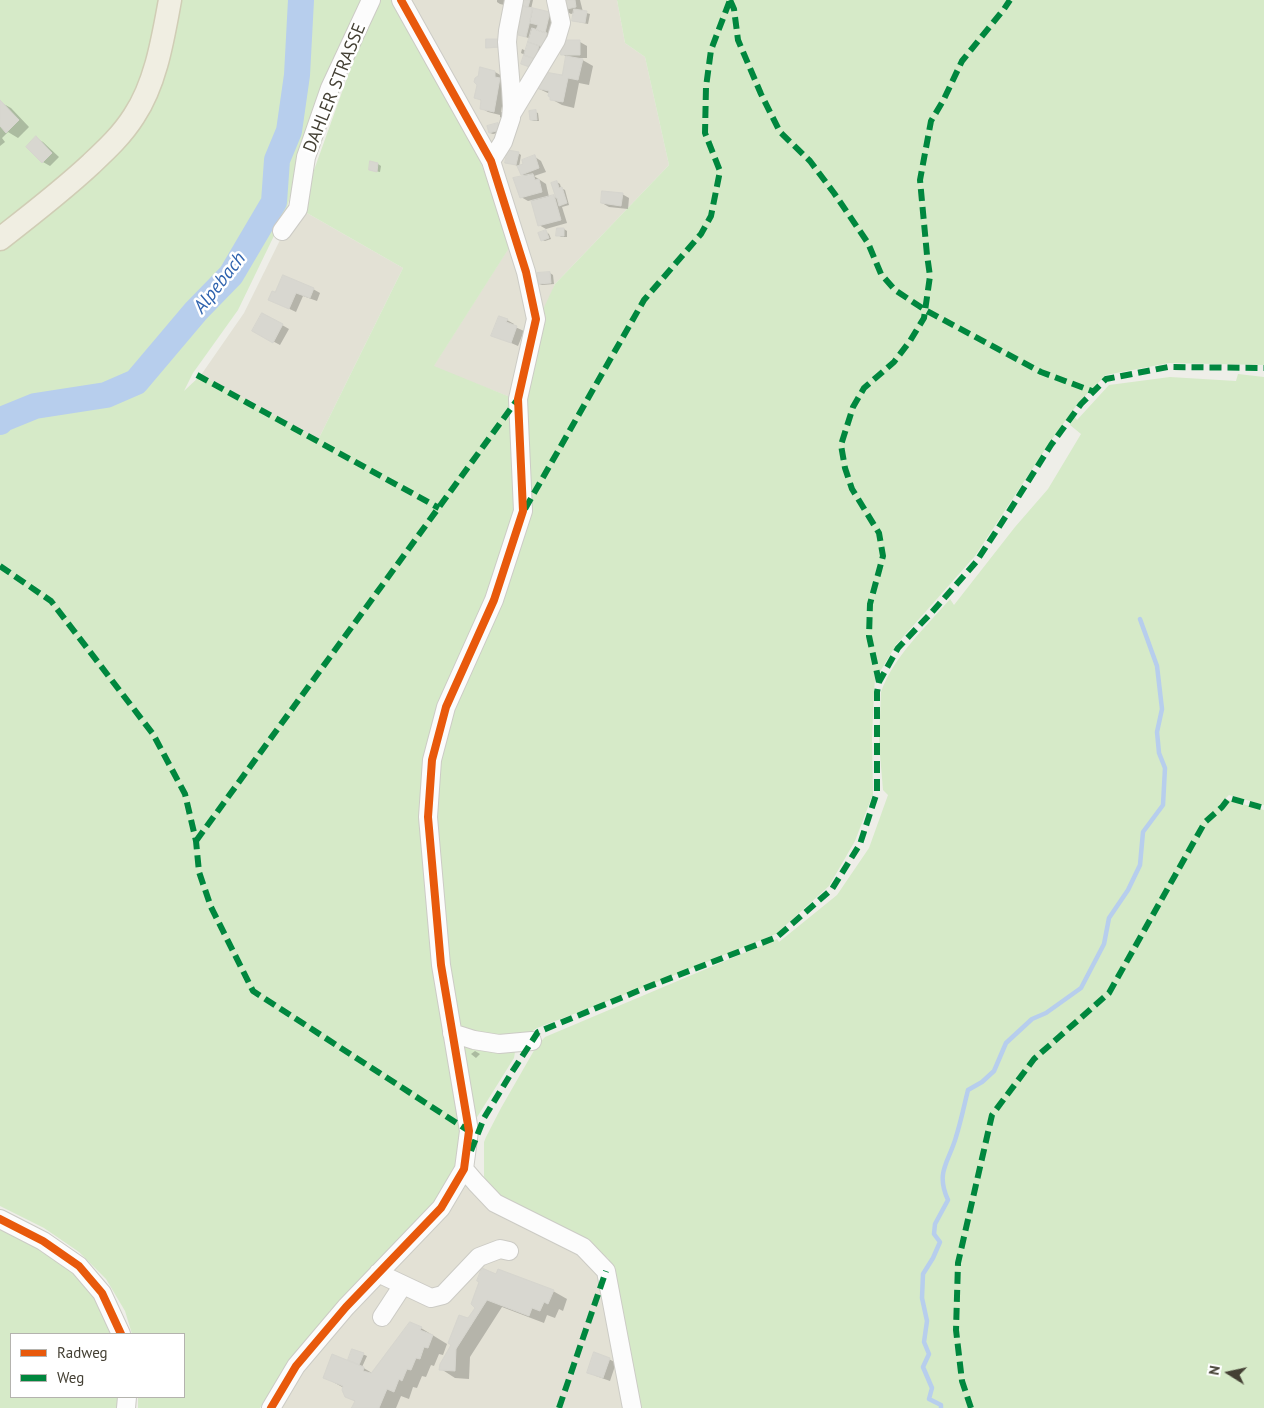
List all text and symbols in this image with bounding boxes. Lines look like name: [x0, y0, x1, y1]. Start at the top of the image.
street label: DAHLER STRASSE: [299, 20, 371, 156]
water label: Alpebach: [189, 248, 251, 318]
legend: [10, 1333, 185, 1398]
text: Radweg: [57, 1343, 108, 1362]
north arrow: [1204, 1348, 1254, 1398]
text: N: [1205, 1364, 1224, 1376]
text: Weg: [57, 1368, 84, 1387]

